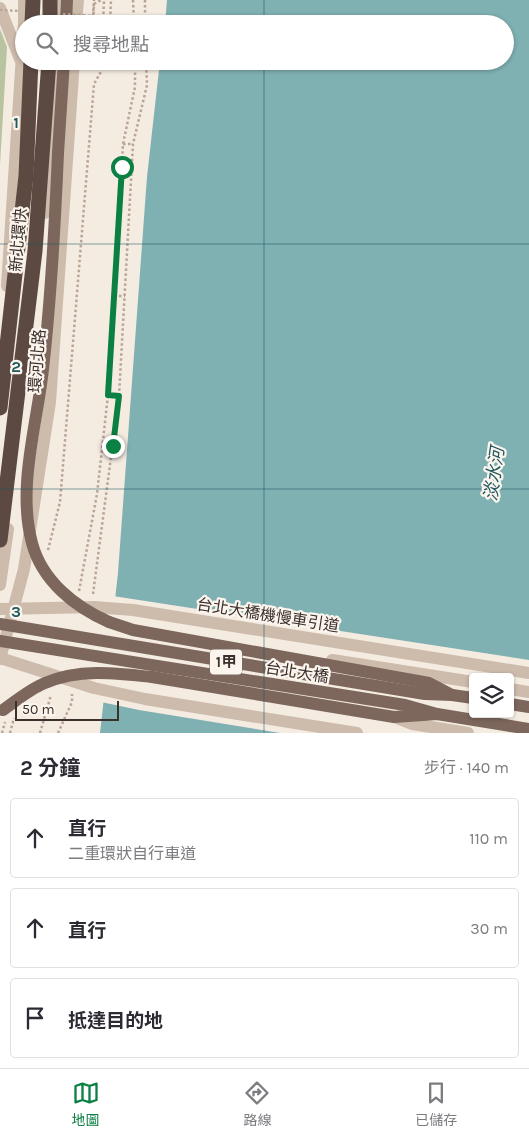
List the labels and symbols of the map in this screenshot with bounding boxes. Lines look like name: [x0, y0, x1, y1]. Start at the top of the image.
text: 1: [13, 113, 19, 132]
route start: [111, 156, 134, 179]
street label: 新北環快: [6, 207, 30, 273]
street label: 環河北路: [25, 328, 49, 394]
text: 2: [11, 357, 21, 376]
route end: [102, 435, 125, 458]
water label: 淡水河: [479, 443, 509, 502]
street label: 台北大橋機慢車引道: [195, 594, 341, 636]
text: 3: [11, 602, 21, 621]
road number: 1甲: [210, 650, 242, 674]
street label: 台北大橋: [264, 658, 330, 686]
scale bar: [15, 698, 119, 721]

